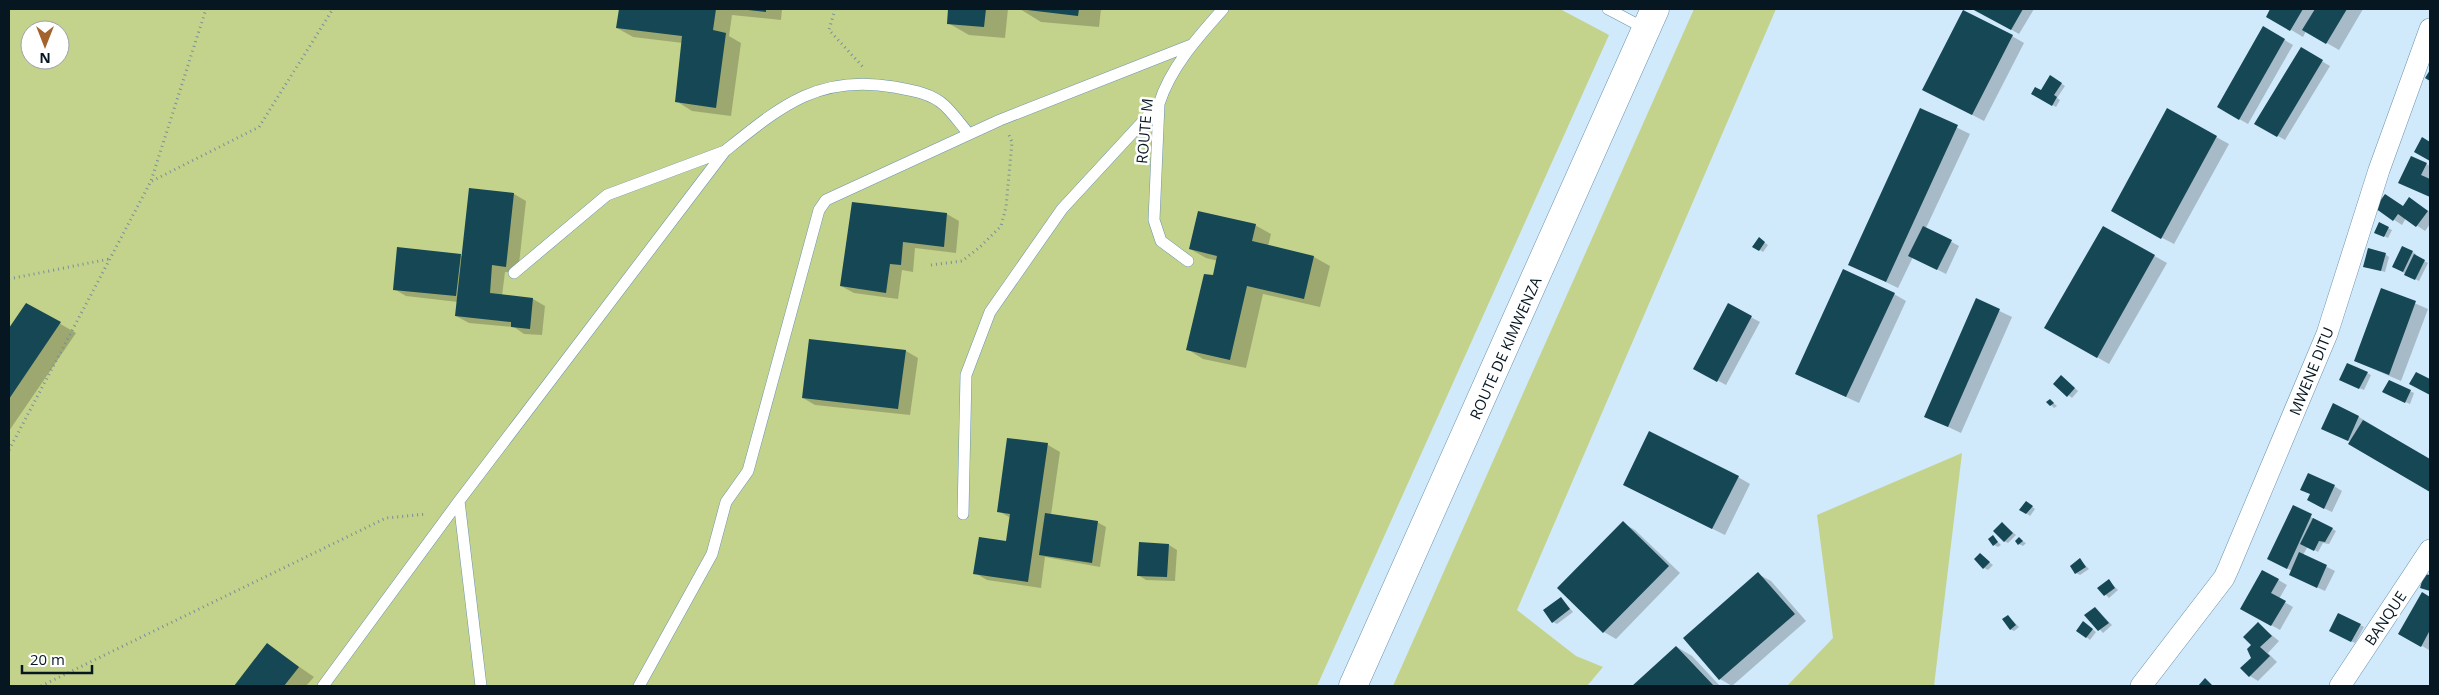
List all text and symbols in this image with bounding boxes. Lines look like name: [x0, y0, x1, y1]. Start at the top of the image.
north arrow: [20, 20, 70, 70]
text: N: [39, 49, 51, 68]
street label: ROUTE M: [1131, 97, 1157, 165]
street label: ROUTE DE KIMWENZA: [1465, 273, 1546, 422]
street label: MWENE DITU: [2284, 324, 2338, 418]
street label: BANQUE: [2360, 587, 2410, 649]
scale bar: [22, 642, 92, 674]
text: 20 m: [30, 649, 65, 669]

